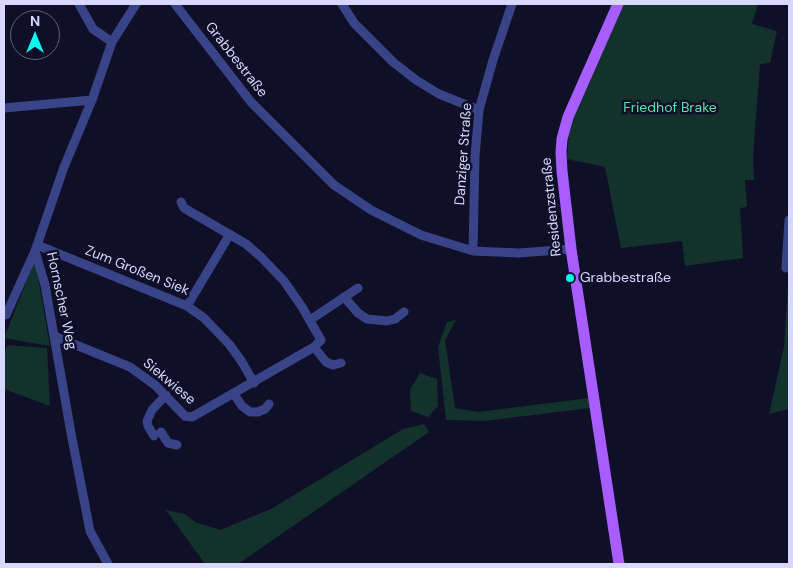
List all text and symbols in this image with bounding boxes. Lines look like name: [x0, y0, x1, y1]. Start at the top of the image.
north arrow: [10, 10, 60, 60]
text: N: [30, 12, 40, 30]
street label: Grabbestraße: [201, 19, 271, 101]
park label: Friedhof Brake: [623, 100, 717, 116]
street label: Danziger Straße: [452, 102, 476, 206]
street label: Residenzstraße: [538, 157, 566, 257]
street label: Zum Großen Siek: [82, 242, 192, 300]
street label: Hornscher Weg: [42, 251, 80, 351]
place label: Grabbestraße: [580, 270, 671, 286]
marker: Grabbestraße: [564, 272, 576, 284]
street label: Siekwiese: [139, 355, 199, 409]

